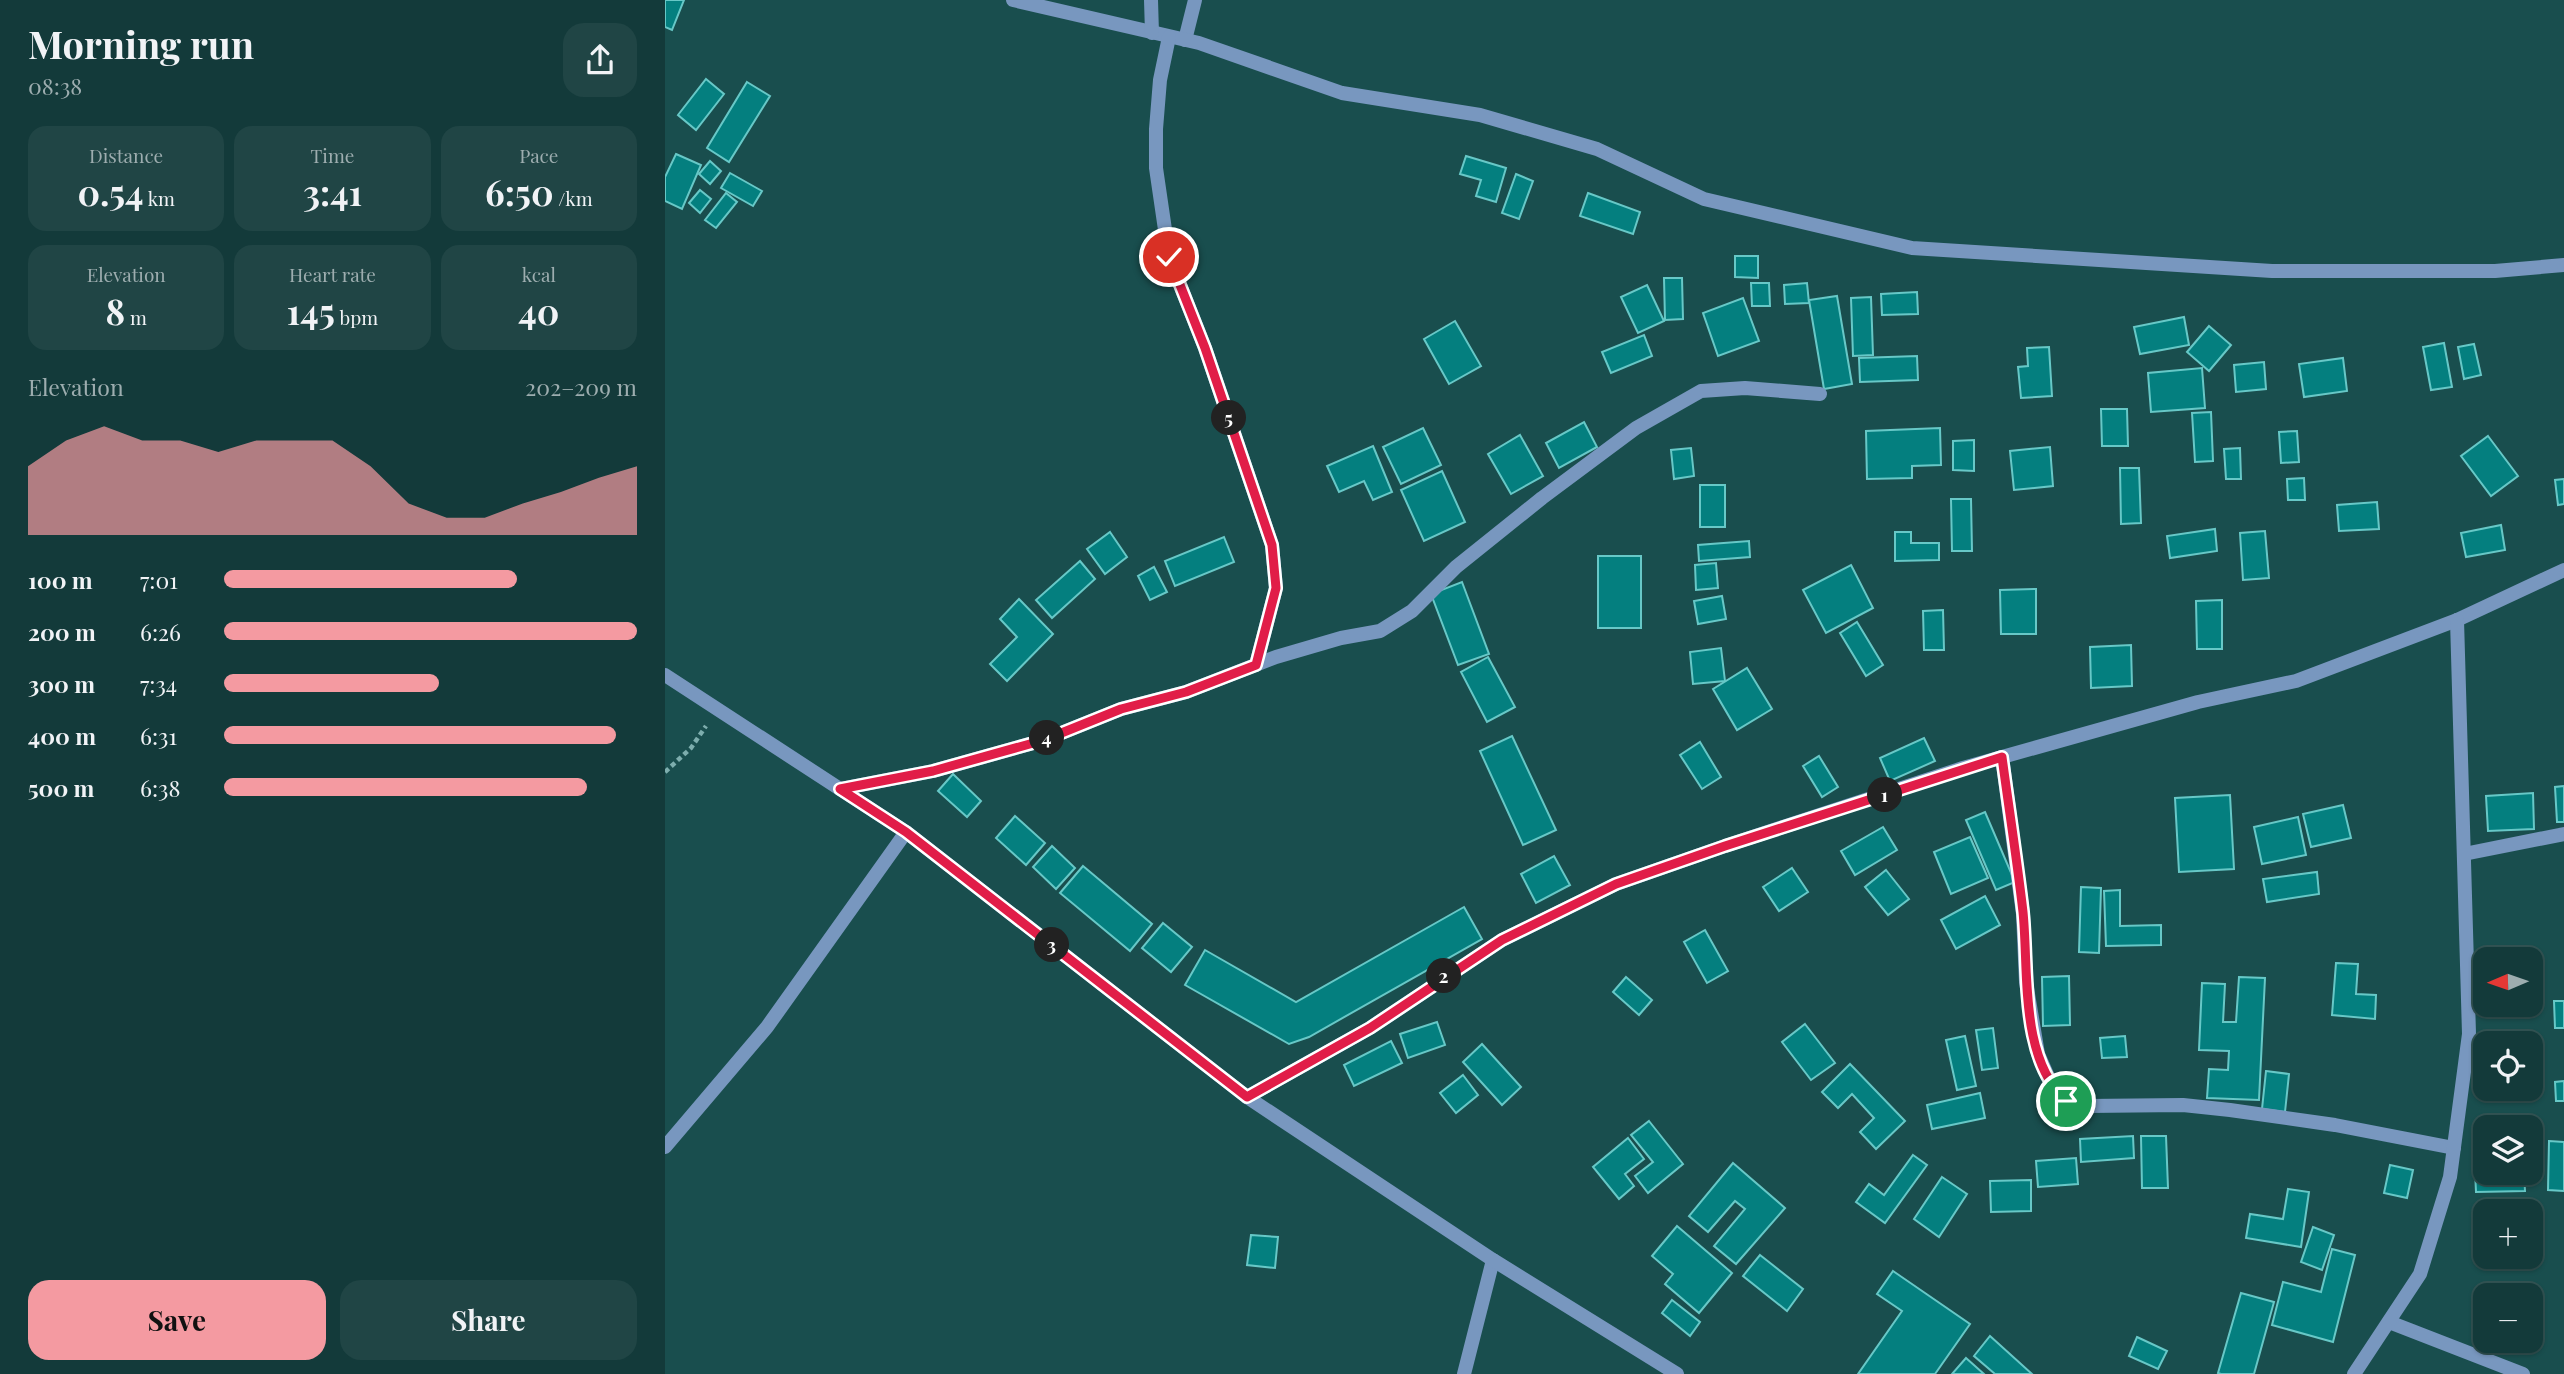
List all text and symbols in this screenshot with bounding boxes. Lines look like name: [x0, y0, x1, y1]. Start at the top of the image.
text: Morning run: [28, 18, 254, 69]
button: share: [563, 23, 637, 97]
text: 08:38: [28, 70, 82, 101]
text: Distance: [89, 142, 163, 168]
text: Time: [311, 142, 354, 168]
text: Pace: [519, 142, 558, 168]
text: 0.54: [77, 168, 143, 215]
text: 3:41: [303, 168, 362, 215]
text: 6:50: [485, 168, 553, 215]
text: km: [143, 185, 175, 211]
text: /km: [553, 185, 593, 211]
pin: [1139, 227, 1199, 287]
icon: check: [1150, 238, 1188, 276]
text: Elevation: [87, 261, 166, 287]
text: Heart rate: [289, 261, 376, 287]
text: kcal: [522, 261, 556, 287]
text: 8: [106, 287, 125, 334]
text: 145: [287, 287, 335, 334]
text: 40: [518, 287, 559, 334]
text: m: [125, 304, 147, 330]
text: bpm: [335, 304, 378, 330]
text: Elevation: [28, 371, 124, 402]
text: 202–209 m: [525, 371, 637, 402]
pin: 5: [1211, 400, 1247, 436]
text: 5: [1224, 404, 1233, 430]
text: 100 m: [28, 564, 93, 595]
text: 7:01: [140, 564, 178, 595]
text: 200 m: [28, 616, 96, 647]
text: 6:26: [140, 616, 181, 647]
text: 300 m: [28, 668, 95, 699]
text: 7:34: [140, 668, 177, 699]
text: 400 m: [28, 720, 96, 751]
text: 6:31: [140, 720, 177, 751]
pin: 4: [1029, 720, 1065, 756]
text: 4: [1041, 724, 1052, 750]
text: 500 m: [28, 772, 94, 803]
text: 6:38: [140, 772, 180, 803]
pin: 1: [1867, 778, 1903, 812]
text: 1: [1881, 781, 1888, 807]
pin: 3: [1035, 928, 1069, 962]
text: 3: [1047, 931, 1056, 957]
north arrow: [2473, 947, 2543, 1017]
map controls: [2473, 947, 2543, 1353]
pin: 2: [1427, 958, 1461, 993]
text: 2: [1439, 962, 1448, 988]
button: locate: [2473, 1031, 2543, 1101]
pin: [2036, 1071, 2096, 1131]
icon: arrive: [2047, 1082, 2085, 1120]
button: layers: [2473, 1115, 2543, 1185]
button: +: [2473, 1199, 2543, 1269]
button: Save: [28, 1280, 326, 1360]
button: Share: [340, 1280, 637, 1360]
button: −: [2473, 1283, 2543, 1353]

